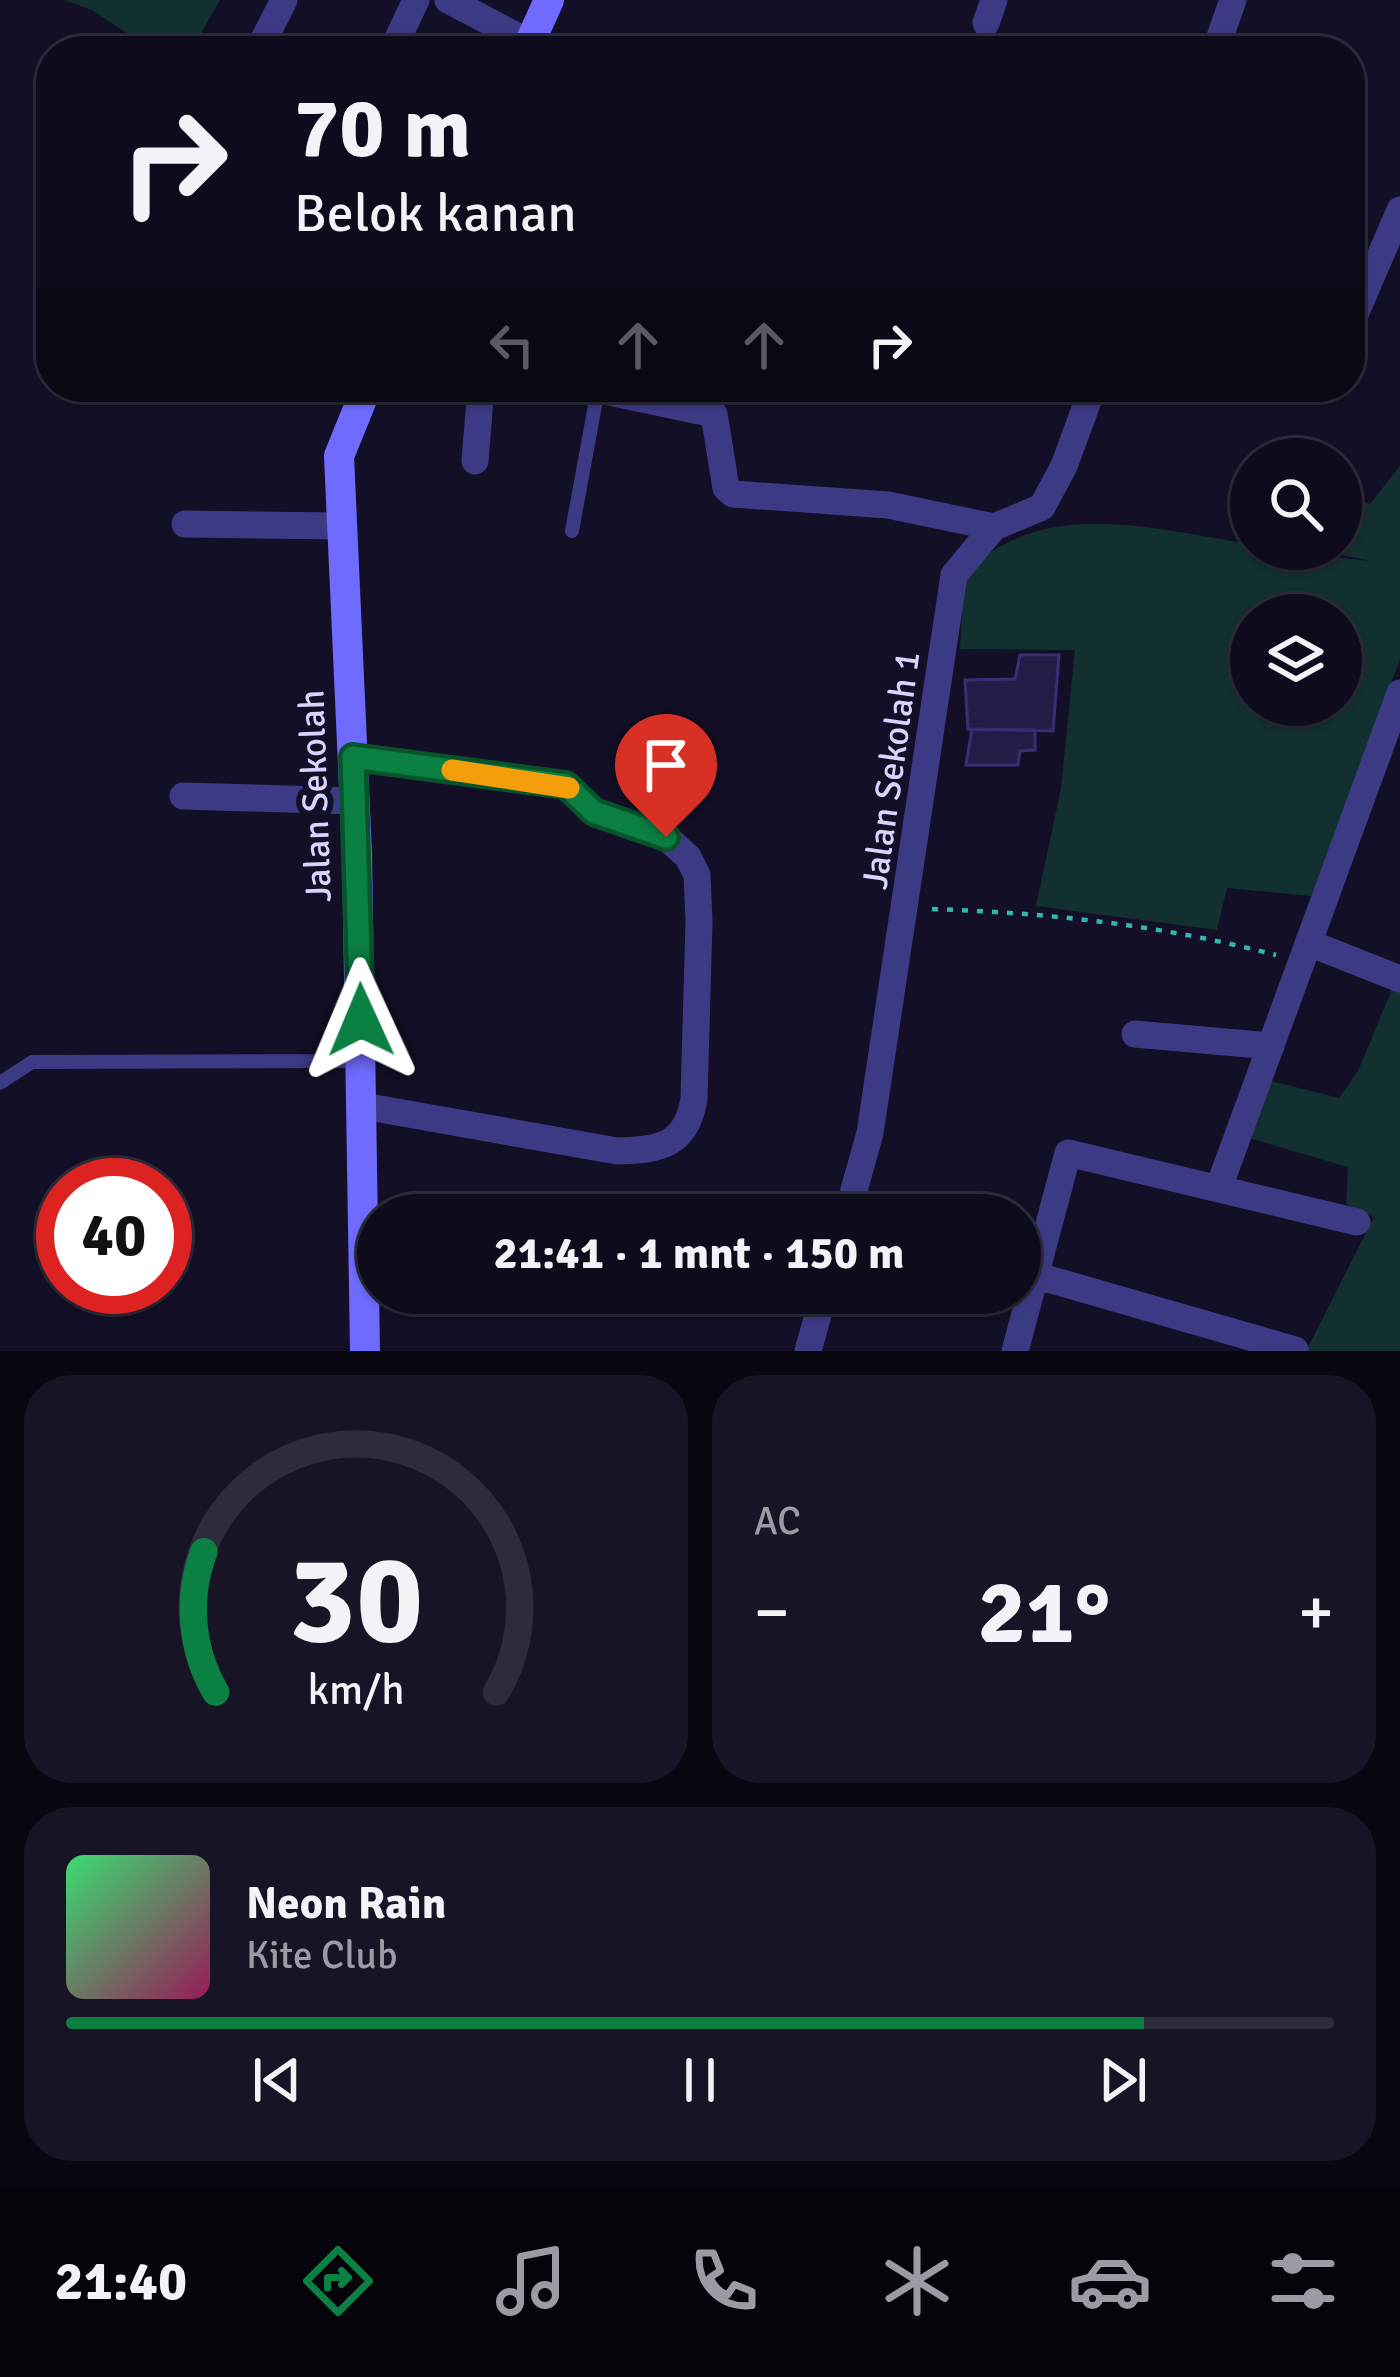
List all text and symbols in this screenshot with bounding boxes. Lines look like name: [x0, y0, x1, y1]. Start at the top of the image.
text: 70 m: [294, 77, 471, 181]
icon: right: [96, 84, 252, 240]
text: Belok kanan: [294, 180, 577, 247]
icon: left: [479, 312, 545, 378]
icon: ahead: [605, 312, 671, 378]
icon: ahead: [731, 312, 797, 378]
icon: right: [857, 312, 923, 378]
map controls: [1230, 438, 1362, 726]
button: search: [1230, 438, 1362, 570]
button: layers: [1230, 594, 1362, 726]
street label: Jalan Sekolah 1: [853, 648, 930, 892]
street label: Jalan Sekolah: [289, 689, 342, 903]
pin: [615, 714, 717, 837]
icon: arrive: [633, 732, 699, 798]
position arrow: [298, 957, 424, 1083]
speed limit sign: 40: [36, 1158, 192, 1314]
text: 21:41 · 1 mnt · 150 m: [494, 1226, 904, 1281]
text: AC: [754, 1497, 801, 1545]
text: 30: [289, 1524, 423, 1677]
text: 21°: [977, 1557, 1111, 1668]
text: −: [754, 1572, 790, 1653]
text: +: [1298, 1572, 1334, 1653]
text: km/h: [307, 1664, 405, 1717]
text: Neon Rain: [246, 1876, 446, 1931]
text: Kite Club: [246, 1931, 397, 1979]
icon: previous: [244, 2047, 310, 2113]
icon: pause: [667, 2047, 733, 2113]
icon: next: [1090, 2047, 1156, 2113]
icon: directions: [296, 2239, 380, 2323]
icon: music: [489, 2239, 573, 2323]
icon: phone: [682, 2239, 766, 2323]
icon: climate: [875, 2239, 959, 2323]
icon: car: [1068, 2239, 1152, 2323]
icon: filters: [1261, 2239, 1345, 2323]
text: 21:40: [55, 2248, 187, 2315]

